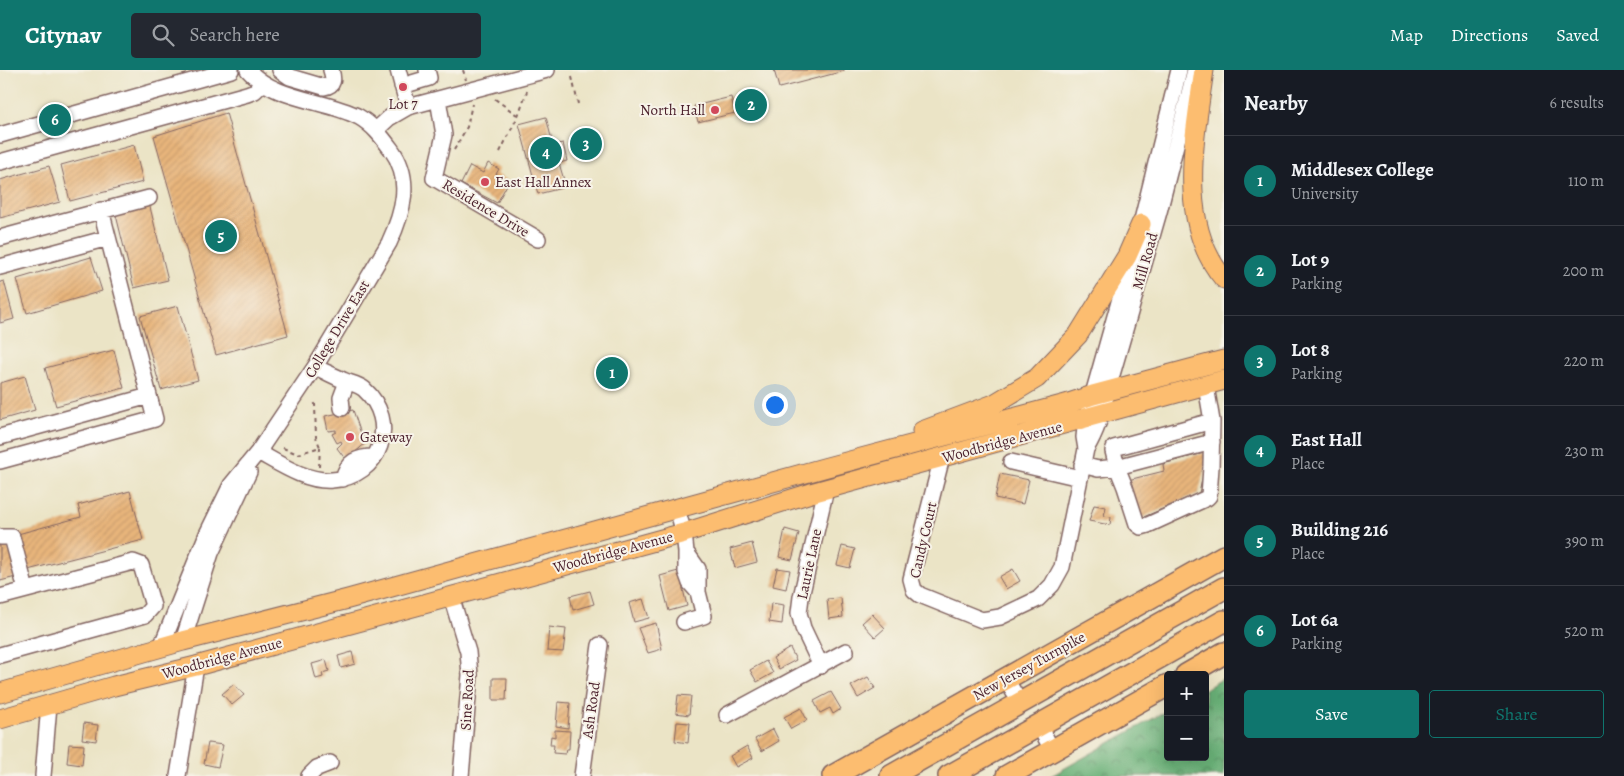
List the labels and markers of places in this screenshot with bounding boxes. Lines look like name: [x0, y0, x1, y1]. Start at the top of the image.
marker: Lot 7: [397, 81, 409, 93]
pin: 2: [735, 86, 767, 124]
place label: Lot 7: [388, 94, 418, 114]
place label: North Hall: [640, 100, 705, 120]
pin: 6: [39, 101, 71, 139]
marker: North Hall: [709, 104, 721, 116]
pin: 3: [570, 125, 602, 163]
pin: 4: [530, 134, 562, 172]
place label: East Hall Annex: [495, 172, 591, 192]
marker: East Hall Annex: [479, 176, 491, 188]
pin: 5: [205, 217, 237, 255]
pin: 1: [596, 354, 628, 392]
place label: Gateway: [360, 427, 413, 447]
marker: Gateway: [344, 431, 356, 443]

